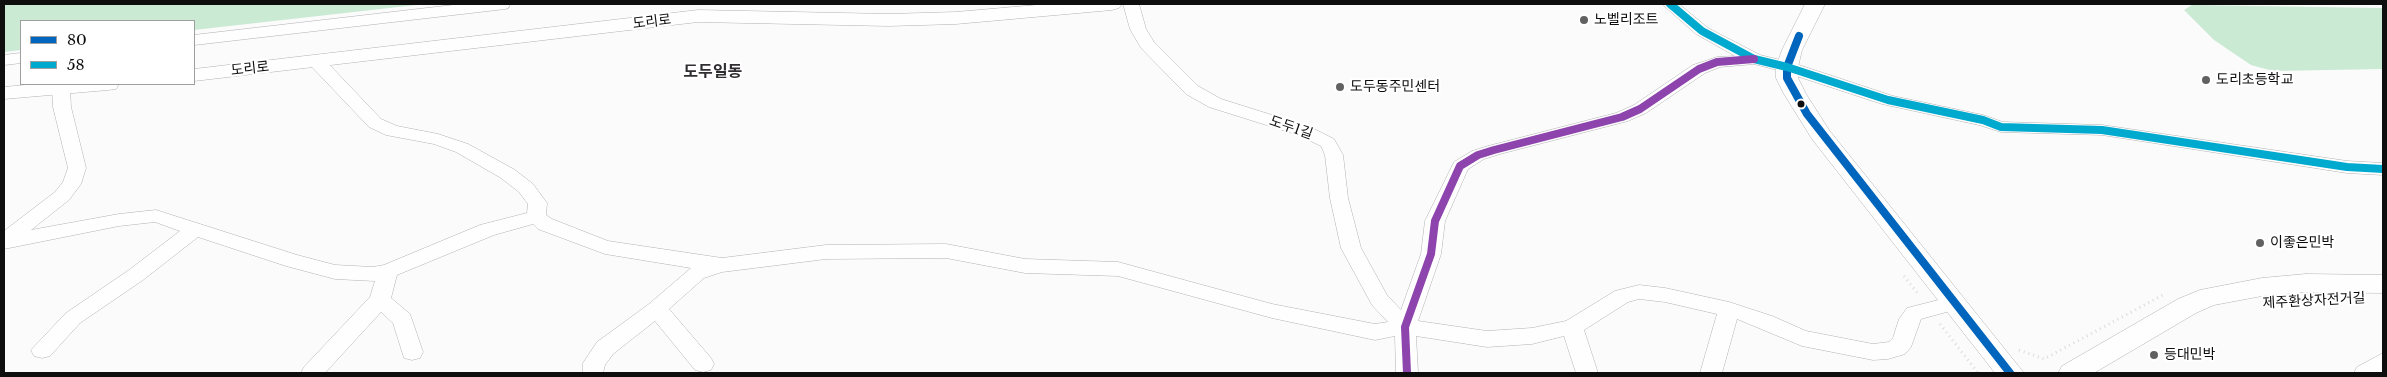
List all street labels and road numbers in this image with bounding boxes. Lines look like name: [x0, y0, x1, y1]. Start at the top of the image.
street label: 도리로: [632, 11, 672, 33]
street label: 도리로: [230, 59, 270, 79]
street label: 도두1길: [1267, 113, 1315, 143]
street label: 제주환상자전거길: [2262, 290, 2366, 312]

